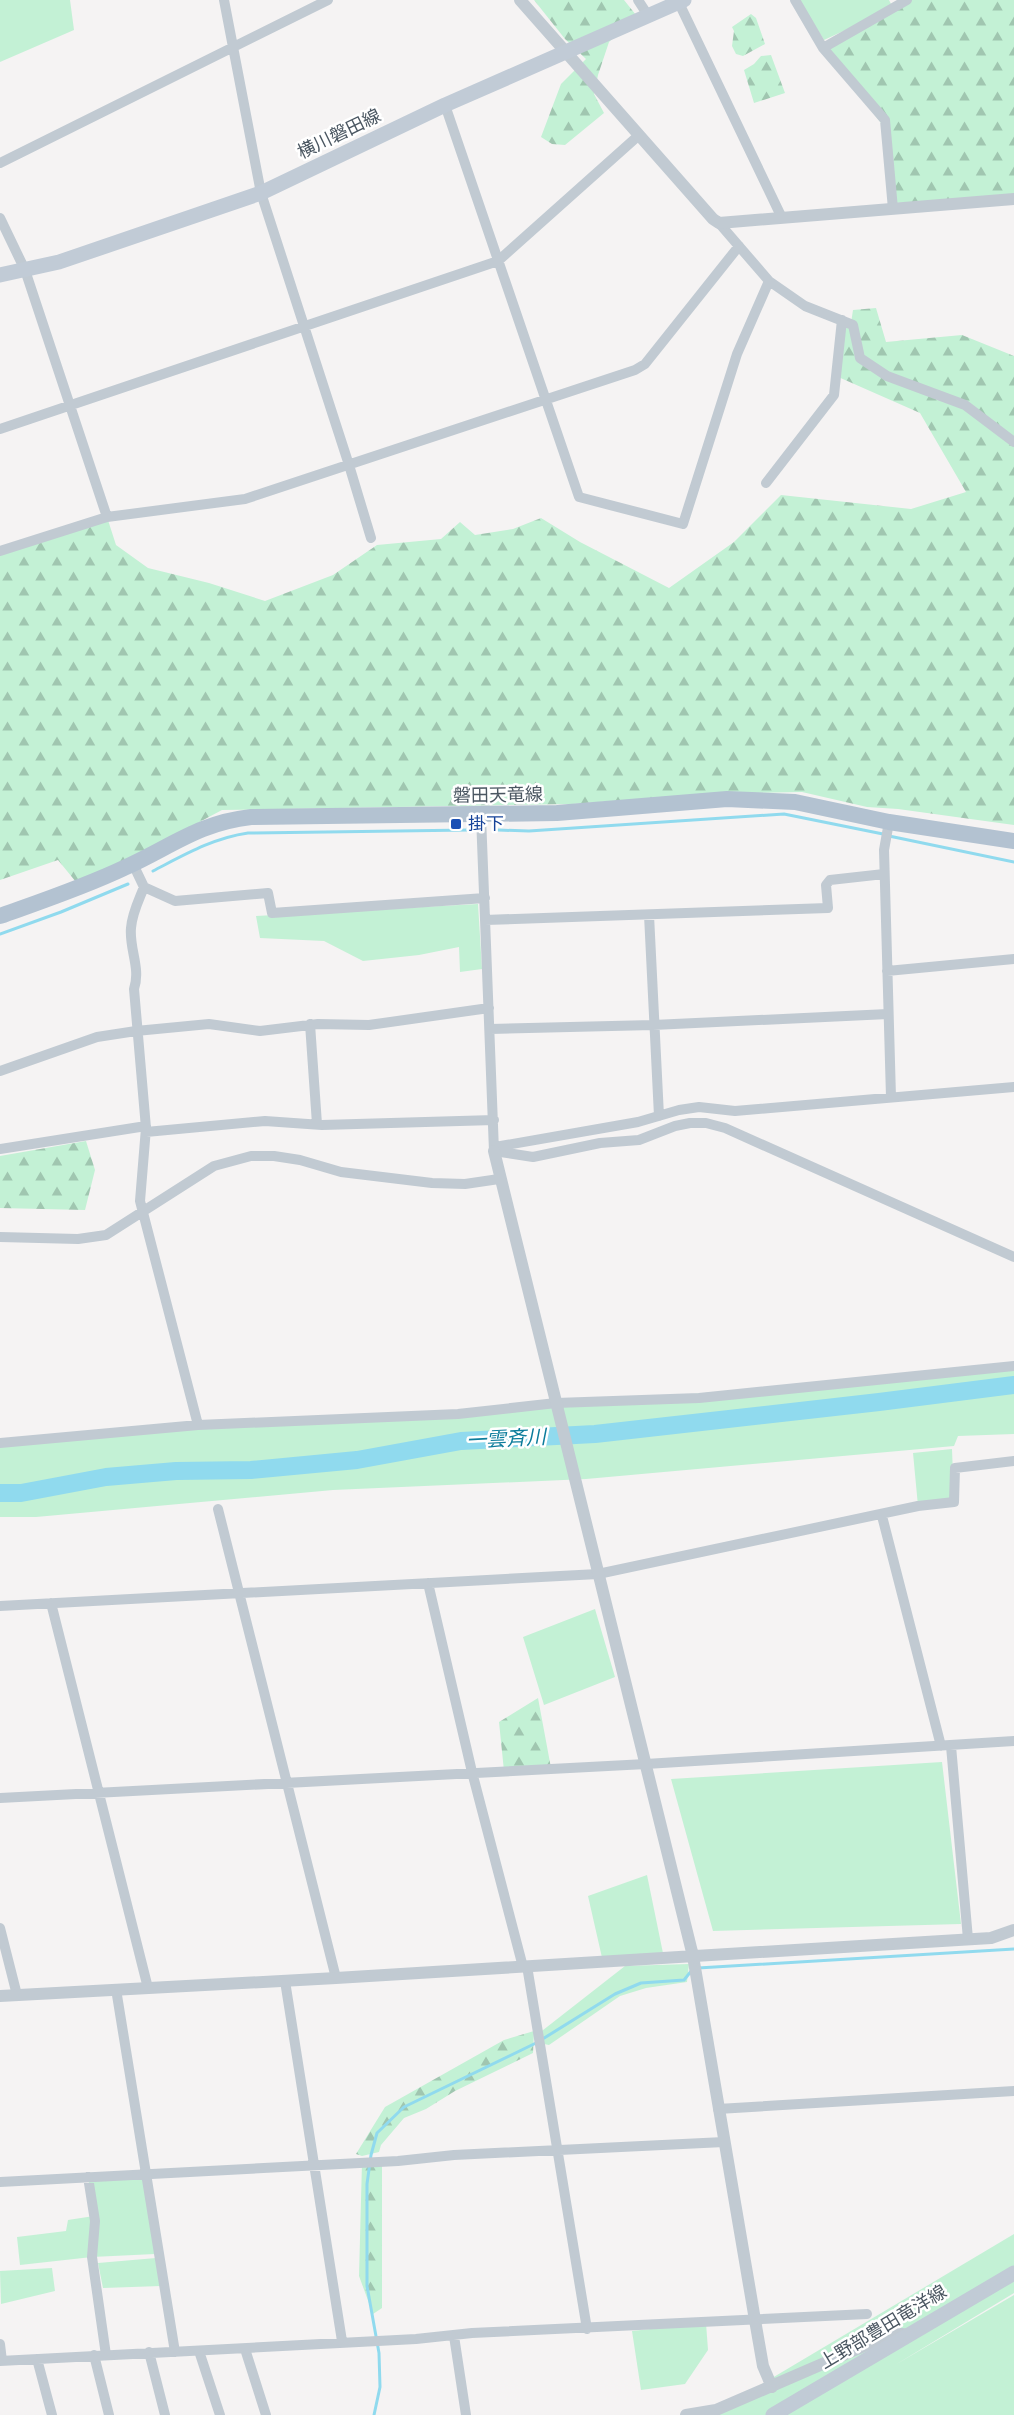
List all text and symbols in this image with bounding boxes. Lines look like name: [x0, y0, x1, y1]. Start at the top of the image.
street label: 横川磐田線: [294, 104, 384, 164]
street label: 磐田天竜線: [453, 783, 543, 807]
place label: 掛下: [468, 813, 504, 835]
marker: 掛下: [449, 817, 463, 831]
water label: 一雲斉川: [465, 1424, 549, 1454]
street label: 上野部豊田竜洋線: [816, 2280, 950, 2374]

